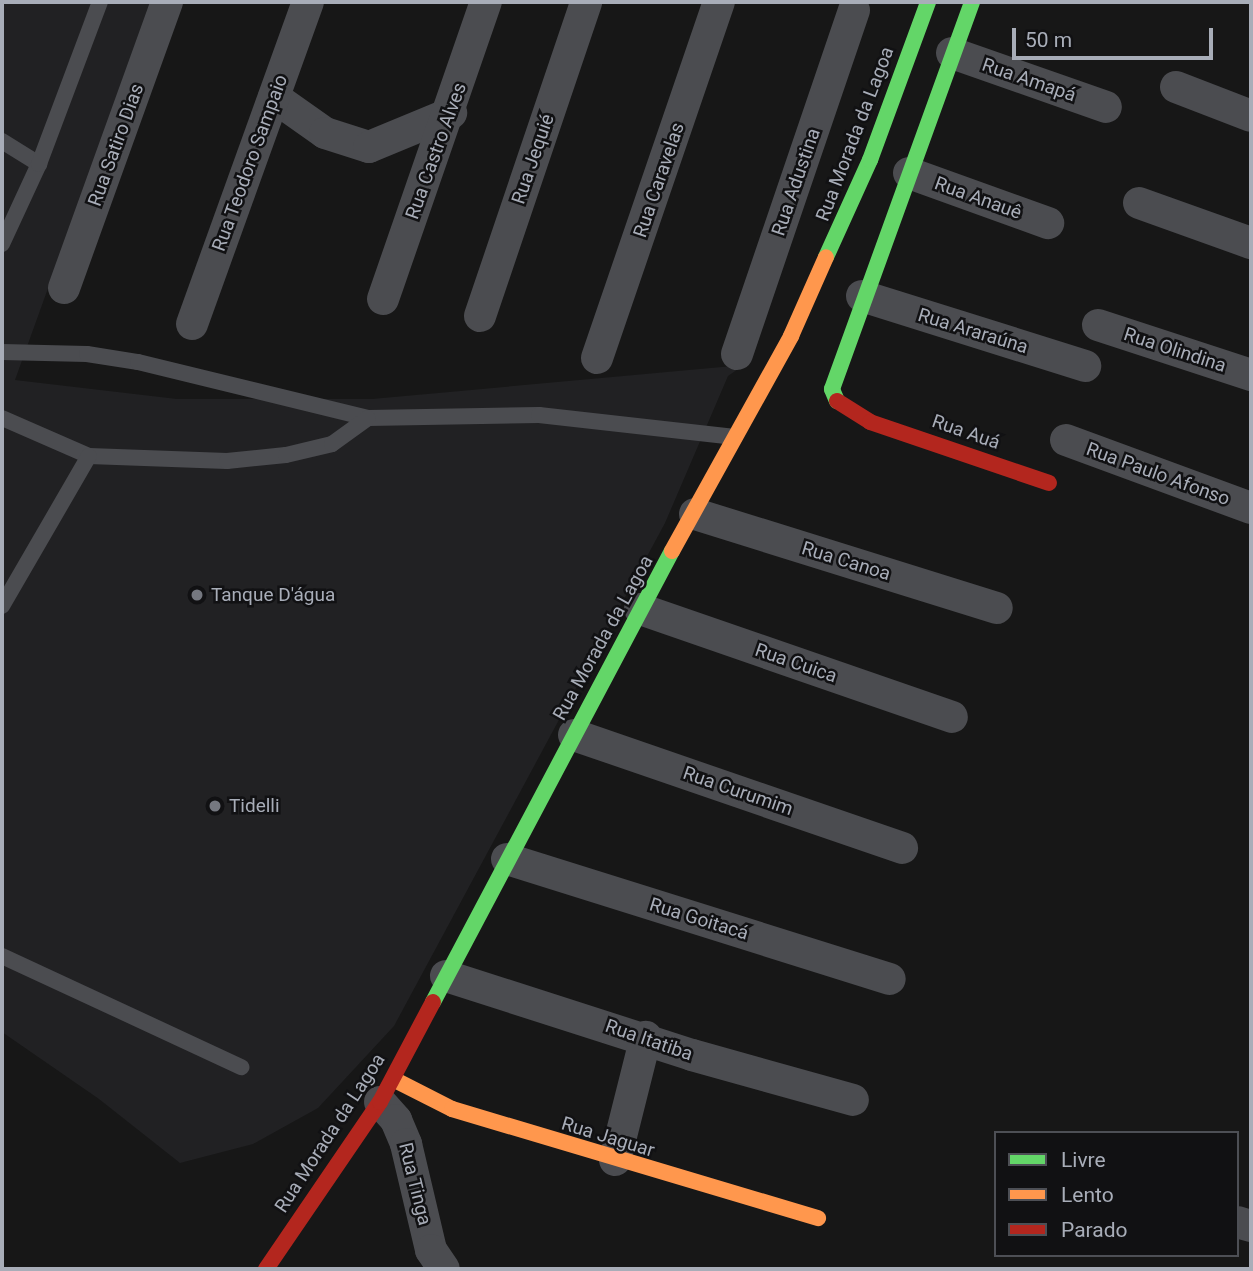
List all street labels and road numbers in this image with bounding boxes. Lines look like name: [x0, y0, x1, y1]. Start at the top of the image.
street label: Rua Morada da Lagoa: [811, 44, 899, 224]
street label: Rua Amapá: [979, 53, 1079, 107]
street label: Rua Teodoro Sampaio: [207, 71, 293, 255]
street label: Rua Castro Alves: [401, 80, 471, 222]
street label: Rua Satiro Dias: [83, 81, 149, 209]
street label: Rua Jequié: [507, 111, 559, 207]
street label: Rua Caravelas: [629, 120, 689, 240]
street label: Rua Adustina: [767, 125, 825, 239]
street label: Rua Anauê: [931, 172, 1025, 224]
street label: Rua Araraúna: [915, 303, 1031, 359]
street label: Rua Olindina: [1121, 323, 1229, 377]
street label: Rua Auá: [929, 410, 1003, 454]
street label: Rua Paulo Afonso: [1083, 437, 1233, 511]
street label: Rua Canoa: [799, 537, 893, 585]
street label: Rua Morada da Lagoa: [548, 552, 658, 724]
street label: Rua Cuica: [752, 638, 840, 688]
street label: Rua Curumim: [680, 762, 796, 820]
street label: Rua Goitacá: [647, 893, 751, 945]
street label: Rua Itatiba: [602, 1014, 696, 1066]
street label: Rua Morada da Lagoa: [270, 1049, 390, 1217]
street label: Rua Jaguar: [559, 1112, 657, 1162]
street label: Rua Tinga: [394, 1140, 436, 1228]

